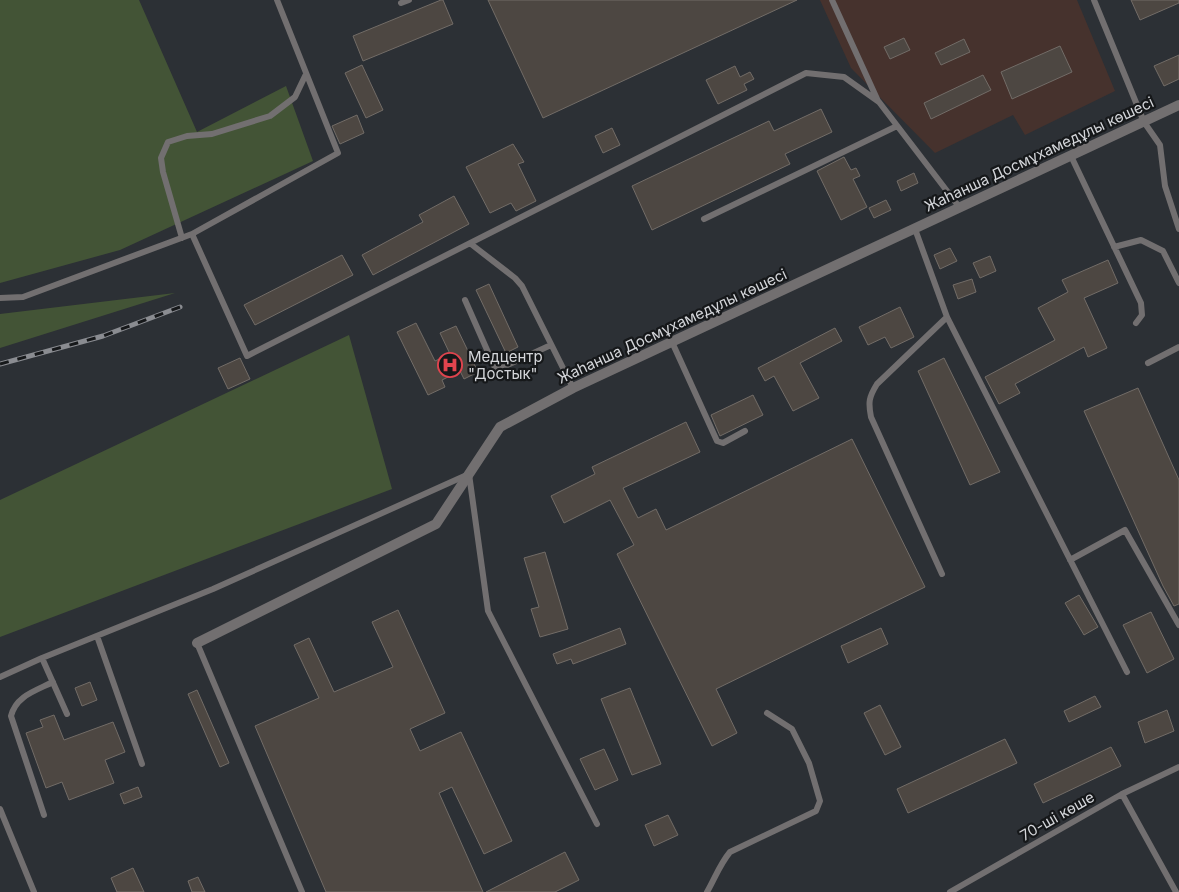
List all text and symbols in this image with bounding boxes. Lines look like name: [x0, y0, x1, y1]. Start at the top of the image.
street label: Жаһанша Досмұхамедұлы көшесі: [921, 92, 1157, 216]
street label: Жаһанша Досмұхамедұлы көшесі: [554, 264, 790, 388]
place label: Медцентр "Достык": [468, 347, 543, 383]
hospital icon: Медцентр "Достык": [437, 352, 463, 378]
street label: 70-ші көше: [1016, 787, 1098, 845]

